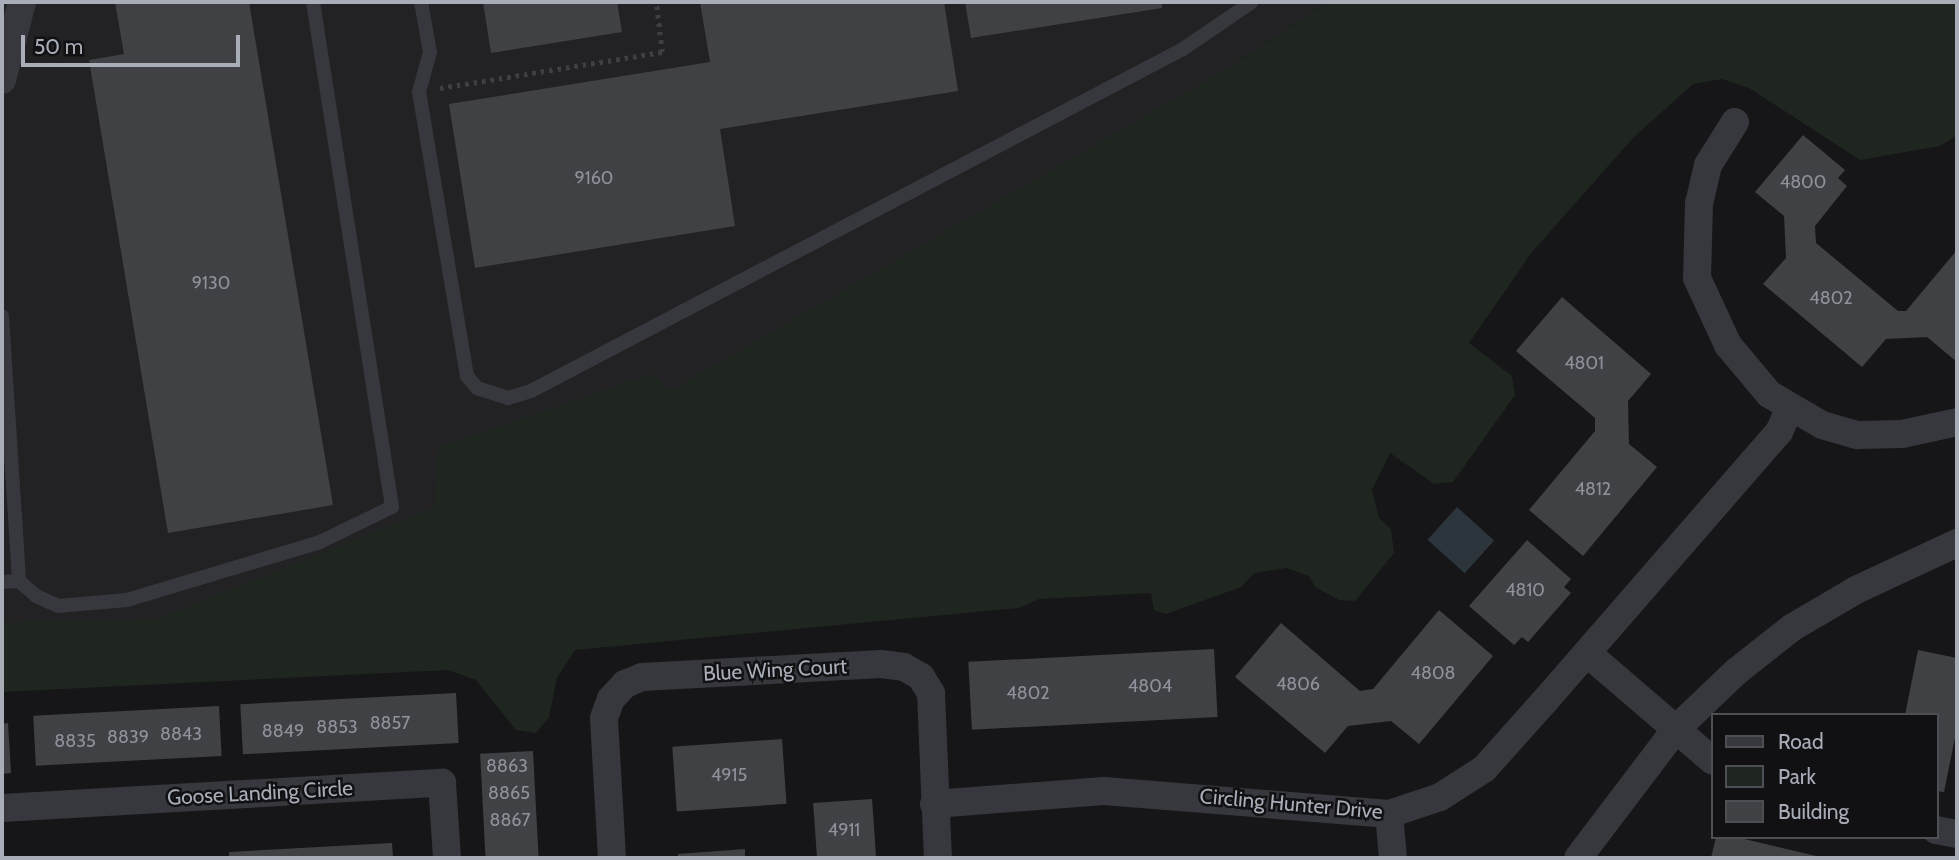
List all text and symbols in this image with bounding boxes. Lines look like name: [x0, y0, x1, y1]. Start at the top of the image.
scale bar: [24, 21, 243, 65]
text: 50 m: [34, 34, 83, 59]
house number: 9160: [575, 167, 613, 189]
house number: 4800: [1780, 171, 1826, 193]
house number: 9130: [192, 272, 230, 294]
house number: 4802: [1809, 287, 1853, 309]
house number: 4801: [1564, 352, 1604, 374]
house number: 4812: [1575, 478, 1611, 500]
house number: 4810: [1505, 579, 1545, 601]
street label: Blue Wing Court: [702, 654, 848, 686]
house number: 4808: [1411, 662, 1455, 684]
house number: 4806: [1276, 673, 1320, 695]
house number: 4804: [1128, 675, 1172, 697]
house number: 4802: [1006, 682, 1050, 704]
house number: 8857: [370, 712, 410, 734]
legend: [1710, 713, 1938, 839]
house number: 8853: [316, 716, 358, 738]
house number: 8849: [262, 720, 304, 742]
house number: 8843: [160, 723, 202, 745]
house number: 8839: [107, 726, 149, 748]
text: Road: [1778, 729, 1824, 754]
house number: 8835: [54, 730, 96, 752]
house number: 8863: [486, 755, 528, 777]
house number: 4915: [711, 764, 747, 786]
text: Park: [1778, 764, 1816, 789]
street label: Goose Landing Circle: [166, 776, 354, 810]
house number: 8865: [488, 782, 530, 804]
street label: Circling Hunter Drive: [1198, 783, 1384, 825]
text: Building: [1778, 799, 1849, 824]
house number: 8867: [490, 809, 530, 831]
house number: 4911: [828, 819, 860, 841]

